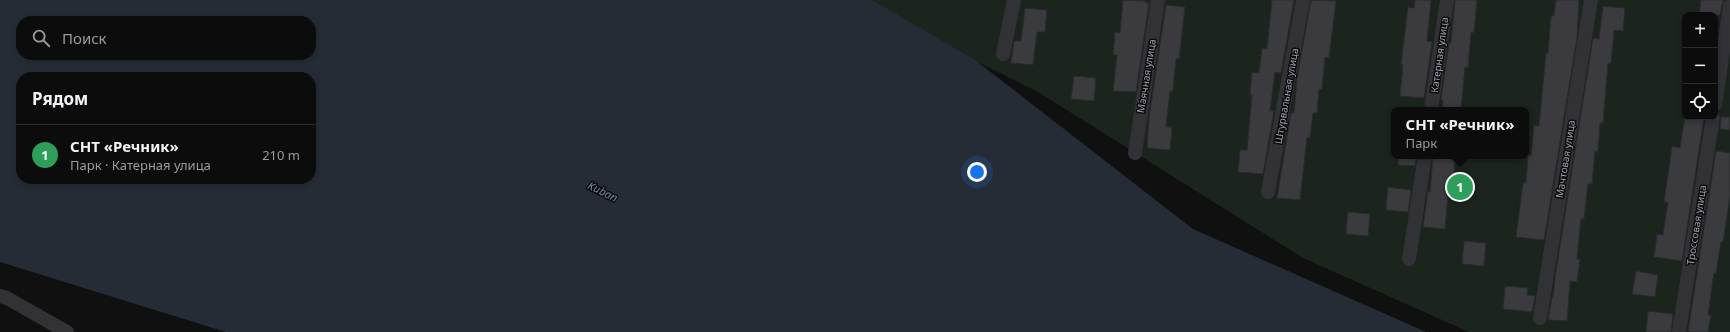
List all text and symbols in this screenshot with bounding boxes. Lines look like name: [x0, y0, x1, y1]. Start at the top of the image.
map controls: [1682, 12, 1718, 120]
button: +: [1682, 12, 1718, 48]
search box: [16, 16, 316, 60]
street label: Катерная улица: [1427, 16, 1451, 94]
icon: search: [30, 27, 52, 49]
text: Поиск: [62, 28, 107, 48]
street label: Маячная улица: [1133, 38, 1159, 114]
street label: Штурвальная улица: [1271, 47, 1301, 145]
button: −: [1682, 48, 1718, 84]
button: locate: [1682, 84, 1718, 120]
text: Рядом: [32, 87, 88, 110]
popup: [1391, 107, 1529, 159]
text: СНТ «Речник»: [1406, 114, 1514, 134]
street label: Мачтовая улица: [1552, 119, 1578, 199]
text: Парк: [1406, 134, 1437, 152]
text: СНТ «Речник»: [70, 136, 179, 156]
text: 1: [41, 146, 49, 164]
text: 210 m: [262, 146, 300, 164]
text: Парк · Катерная улица: [70, 156, 211, 174]
your location: [967, 162, 987, 182]
pin: 1: [1447, 172, 1473, 202]
water label: Kuban: [586, 177, 620, 205]
street label: Троссовая улица: [1683, 184, 1709, 266]

